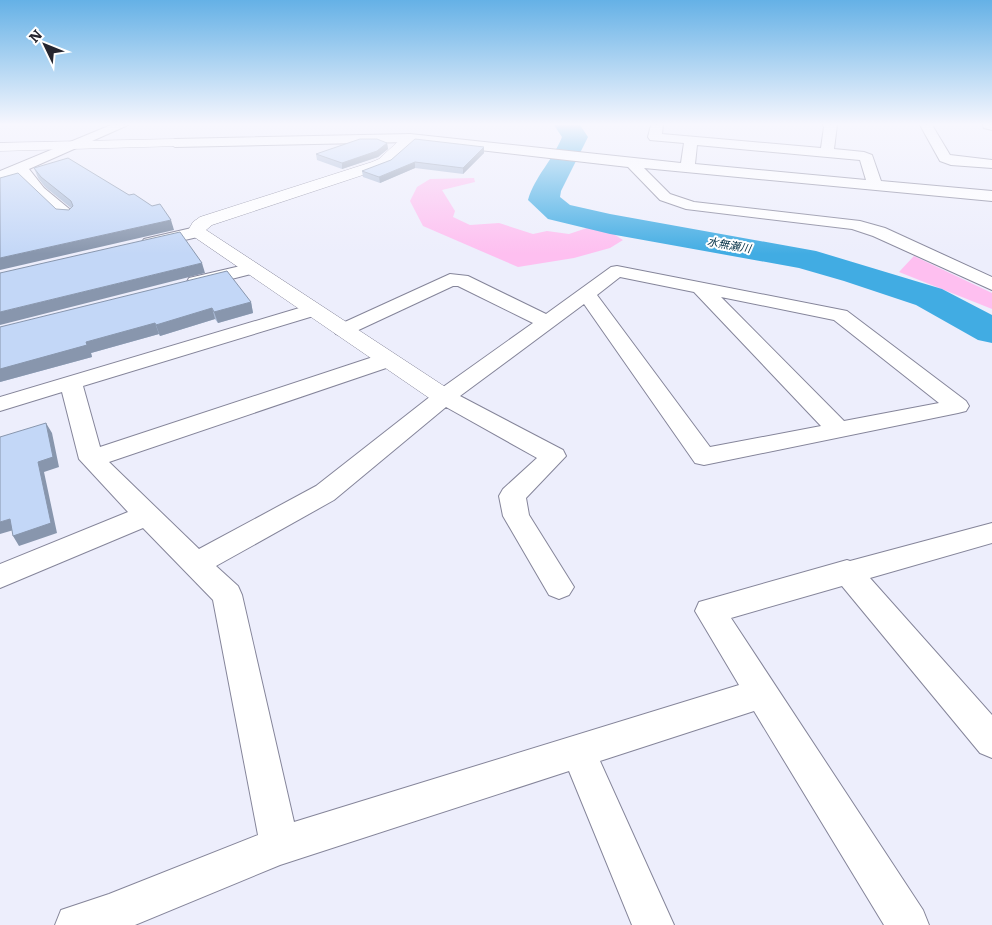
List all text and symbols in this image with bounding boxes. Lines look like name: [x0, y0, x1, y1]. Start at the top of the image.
north arrow: [20, 20, 70, 70]
text: N: [23, 24, 46, 47]
water label: 水無瀬川: [706, 232, 753, 256]

